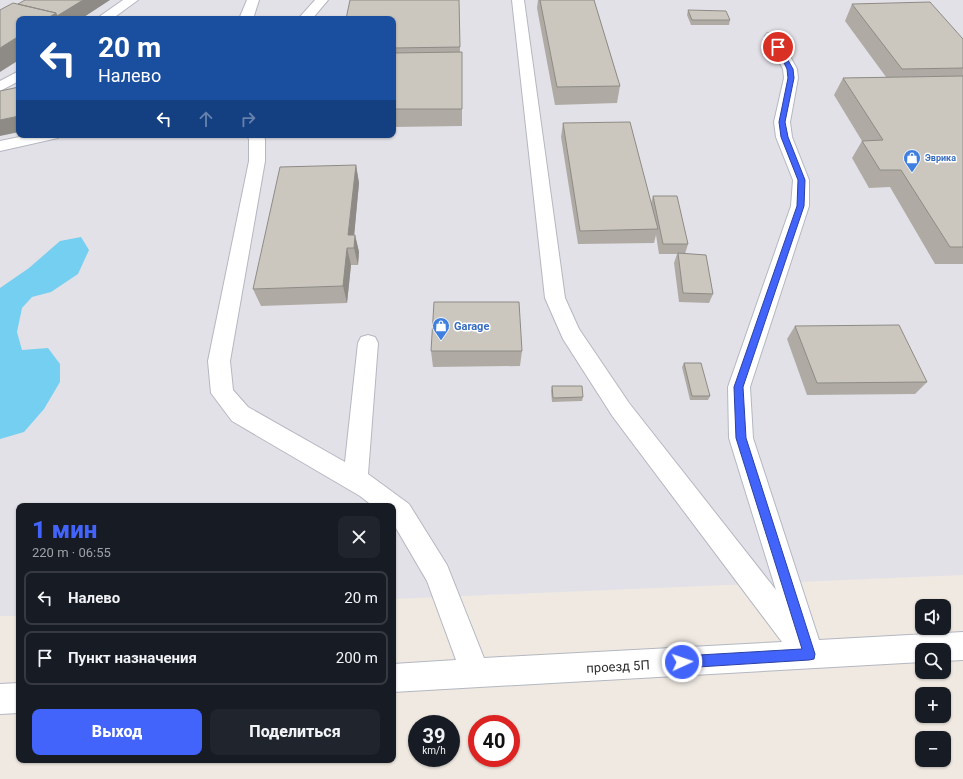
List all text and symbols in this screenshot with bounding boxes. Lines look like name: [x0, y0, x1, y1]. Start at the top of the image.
pin: [761, 30, 795, 64]
text: 20 m: [98, 31, 161, 64]
icon: left: [32, 32, 84, 84]
icon: arrive: [767, 36, 789, 58]
text: Налево: [98, 65, 161, 86]
icon: left: [153, 108, 175, 130]
icon: ahead: [195, 108, 217, 130]
icon: right: [237, 108, 259, 130]
shop icon: Эврика: [902, 148, 922, 173]
place label: Эврика: [925, 153, 956, 163]
shop icon: Garage: [431, 316, 451, 341]
place label: Garage: [454, 320, 489, 333]
text: 1 мин: [32, 516, 97, 544]
button: close: [338, 516, 380, 558]
text: 220 m · 06:55: [32, 545, 111, 560]
icon: left: [34, 587, 56, 609]
text: Налево: [68, 589, 120, 607]
text: 20 m: [344, 589, 378, 607]
map controls: [915, 599, 951, 767]
button: sound: [915, 599, 951, 635]
position arrow: [661, 641, 703, 683]
button: search: [915, 643, 951, 679]
icon: arrive: [34, 647, 56, 669]
text: Пункт назначения: [68, 649, 197, 667]
text: 200 m: [336, 649, 378, 667]
street label: проезд 5П: [586, 657, 650, 676]
button: +: [915, 687, 951, 723]
button: Выход: [32, 709, 202, 755]
button: Поделиться: [210, 709, 380, 755]
speed limit sign: 40: [468, 715, 520, 767]
text: 39: [423, 724, 445, 748]
button: −: [915, 731, 951, 767]
text: km/h: [422, 745, 446, 756]

